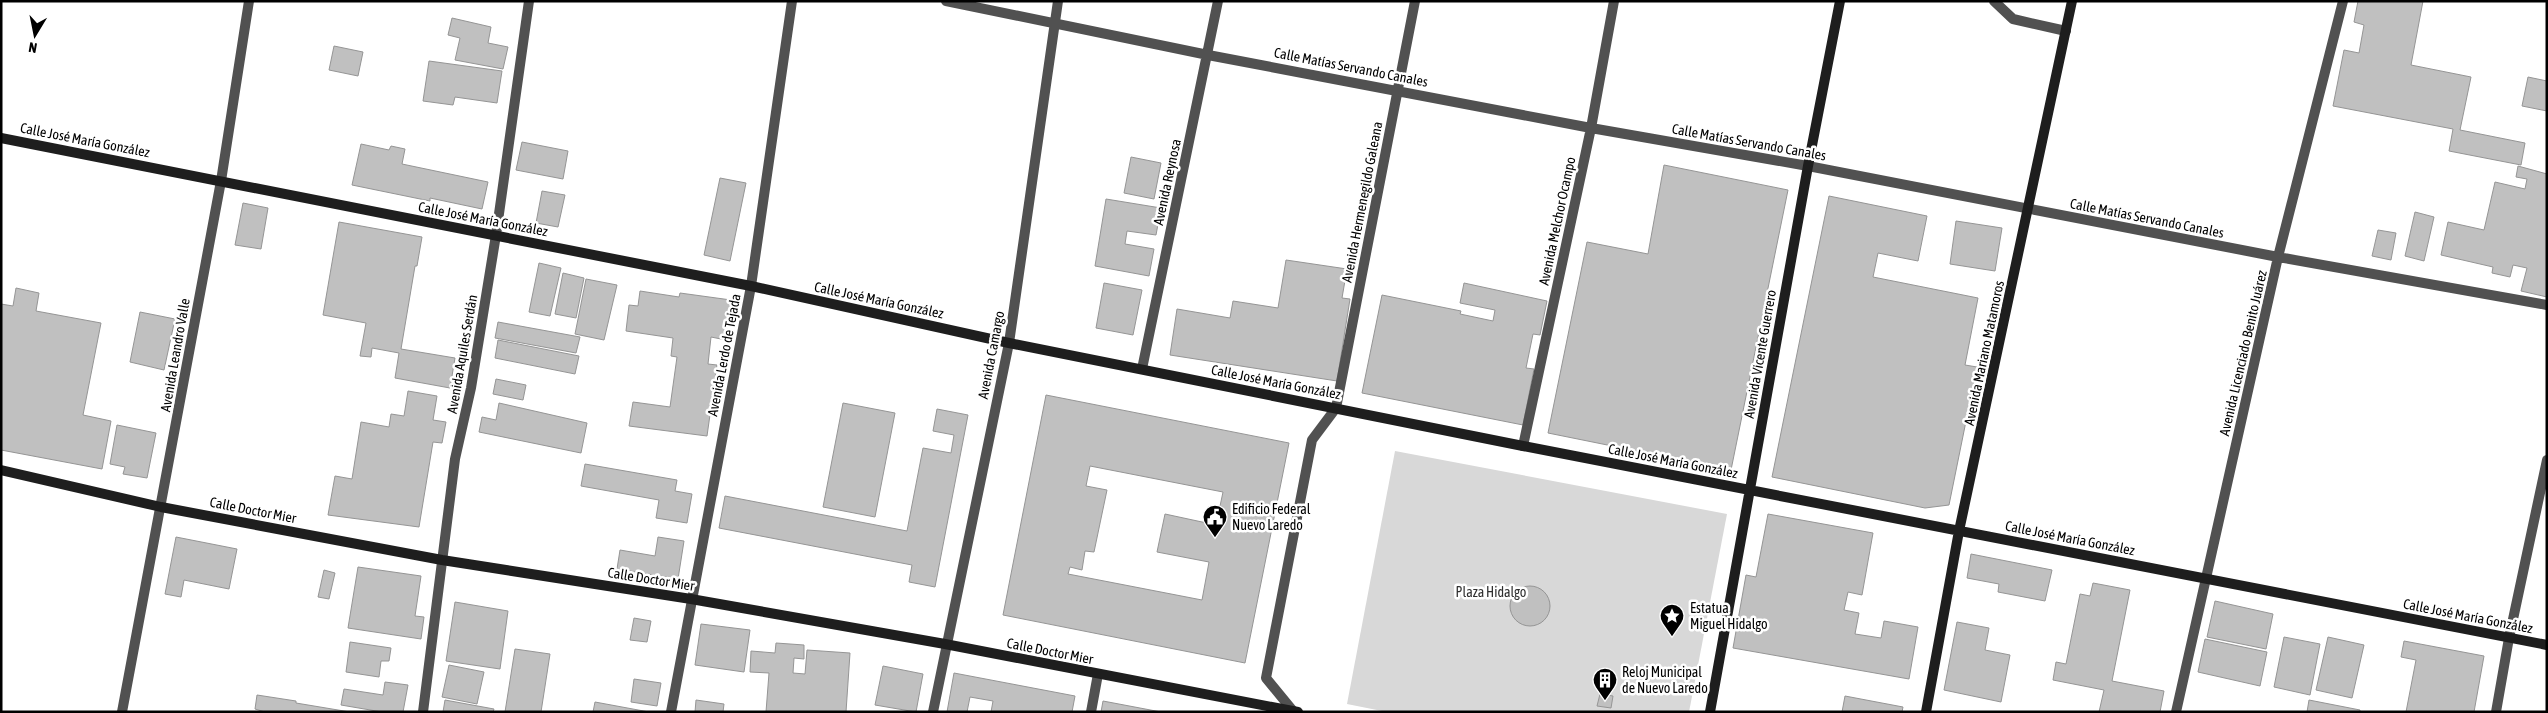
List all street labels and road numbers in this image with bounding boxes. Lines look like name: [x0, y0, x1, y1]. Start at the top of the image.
street label: Calle Matías Servando Canales: [1273, 44, 1429, 90]
street label: Calle José María González: [19, 120, 151, 160]
street label: Avenida Hermenegildo Galeana: [1339, 120, 1385, 284]
street label: Calle Matías Servando Canales: [1671, 121, 1827, 163]
street label: Avenida Reynosa: [1150, 137, 1184, 227]
street label: Avenida Melchor Ocampo: [1536, 155, 1578, 287]
street label: Calle Matías Servando Canales: [2069, 195, 2225, 241]
street label: Calle José María González: [417, 199, 549, 239]
street label: Avenida Licenciado Benito Juárez: [2216, 269, 2270, 437]
street label: Calle José María González: [813, 278, 945, 322]
street label: Avenida Mariano Matamoros: [1961, 279, 2007, 427]
street label: Avenida Vicente Guerrero: [1741, 288, 1779, 420]
street label: Avenida Lerdo de Tejada: [704, 292, 744, 418]
street label: Avenida Aquiles Serdán: [444, 293, 480, 415]
street label: Avenida Leandro Valle: [157, 297, 193, 413]
street label: Avenida Camargo: [975, 310, 1007, 400]
street label: Calle José María González: [1210, 362, 1342, 402]
street label: Calle José María González: [1607, 441, 1739, 481]
street label: Calle Doctor Mier: [208, 494, 298, 526]
street label: Calle José María González: [2004, 518, 2136, 558]
street label: Calle Doctor Mier: [606, 564, 696, 594]
street label: Calle José María González: [2402, 596, 2534, 636]
street label: Calle Doctor Mier: [1005, 635, 1095, 667]

